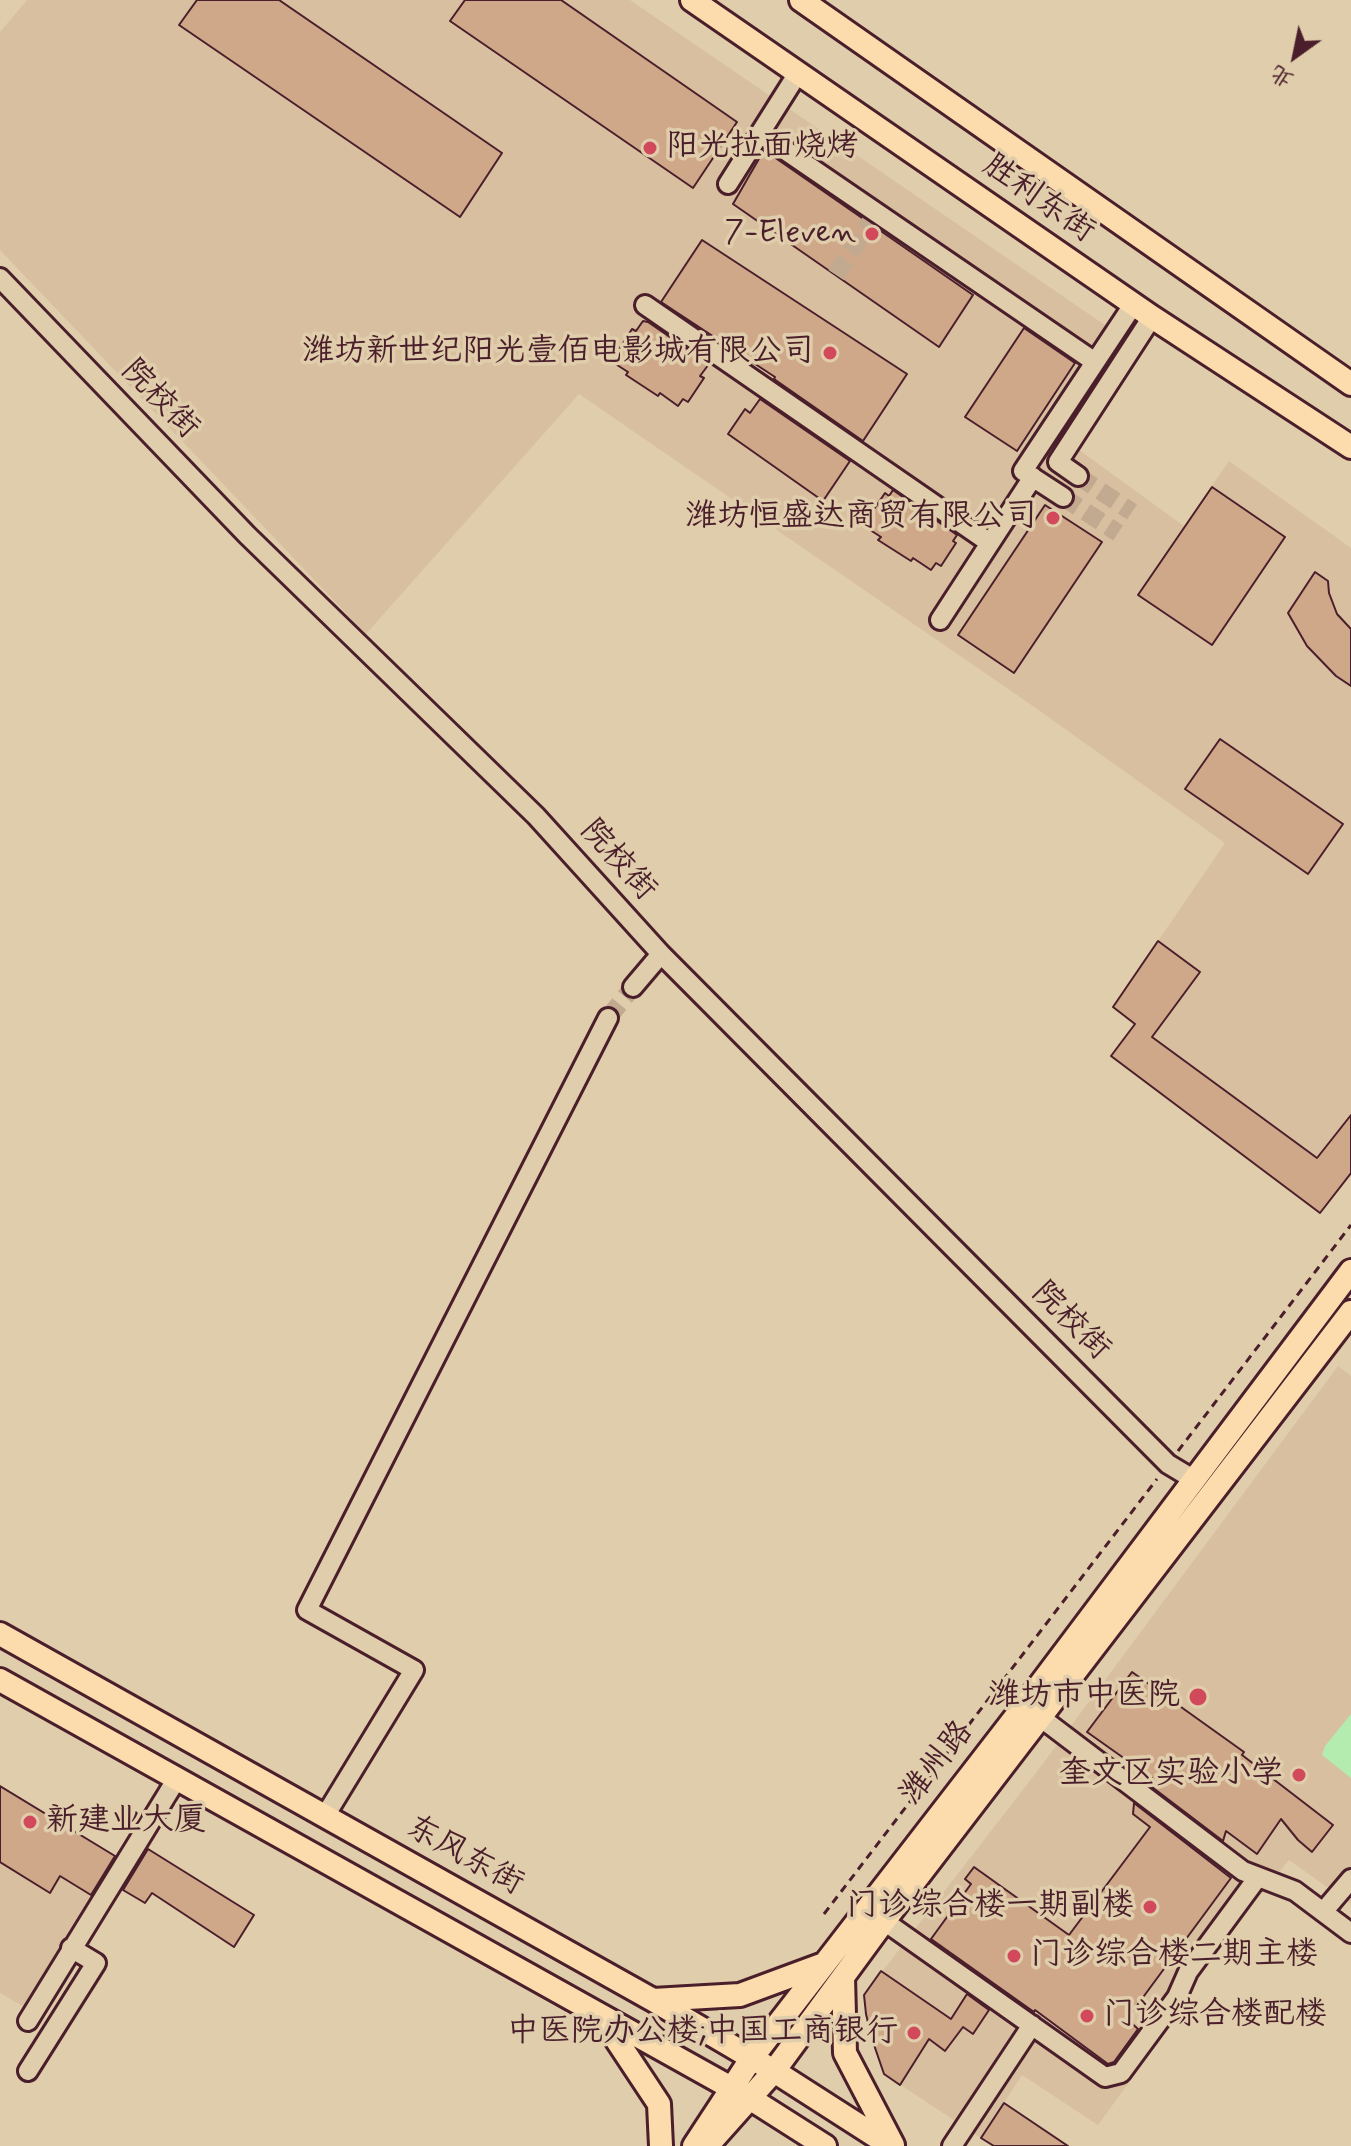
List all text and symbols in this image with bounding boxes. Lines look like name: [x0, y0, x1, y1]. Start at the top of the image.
north arrow: [1255, 16, 1335, 96]
text: 北: [1265, 58, 1299, 94]
place label: 阳光拉面烧烤: [666, 129, 858, 167]
marker: 阳光拉面烧烤: [641, 139, 659, 157]
street label: 胜利东街: [975, 148, 1101, 252]
place label: 7-Eleven: [724, 215, 856, 253]
marker: 7-Eleven: [863, 225, 881, 243]
place label: 潍坊新世纪阳光壹佰电影城有限公司: [302, 334, 814, 372]
marker: 潍坊新世纪阳光壹佰电影城有限公司: [821, 344, 839, 362]
street label: 院校街: [112, 352, 206, 448]
place label: 潍坊恒盛达商贸有限公司: [685, 499, 1037, 537]
marker: 潍坊恒盛达商贸有限公司: [1044, 509, 1062, 527]
street label: 院校街: [571, 812, 663, 910]
street label: 院校街: [1022, 1274, 1118, 1370]
place label: 潍坊市中医院: [988, 1678, 1180, 1716]
marker: 潍坊市中医院: [1187, 1686, 1209, 1708]
street label: 潍州路: [893, 1714, 983, 1814]
place label: 奎文区实验小学: [1059, 1756, 1283, 1794]
marker: 奎文区实验小学: [1290, 1766, 1308, 1784]
place label: 新建业大厦: [46, 1803, 206, 1841]
street label: 东风东街: [399, 1809, 529, 1905]
marker: 新建业大厦: [21, 1813, 39, 1831]
place label: 门诊综合楼一期副楼: [846, 1888, 1134, 1926]
marker: 门诊综合楼一期副楼: [1141, 1898, 1159, 1916]
place label: 门诊综合楼二期主楼: [1030, 1937, 1318, 1975]
marker: 门诊综合楼二期主楼: [1005, 1947, 1023, 1965]
place label: 门诊综合楼配楼: [1103, 1997, 1327, 2035]
marker: 门诊综合楼配楼: [1078, 2007, 1096, 2025]
place label: 中医院办公楼;中国工商银行: [507, 2014, 898, 2052]
marker: 中医院办公楼;中国工商银行: [905, 2024, 923, 2042]

